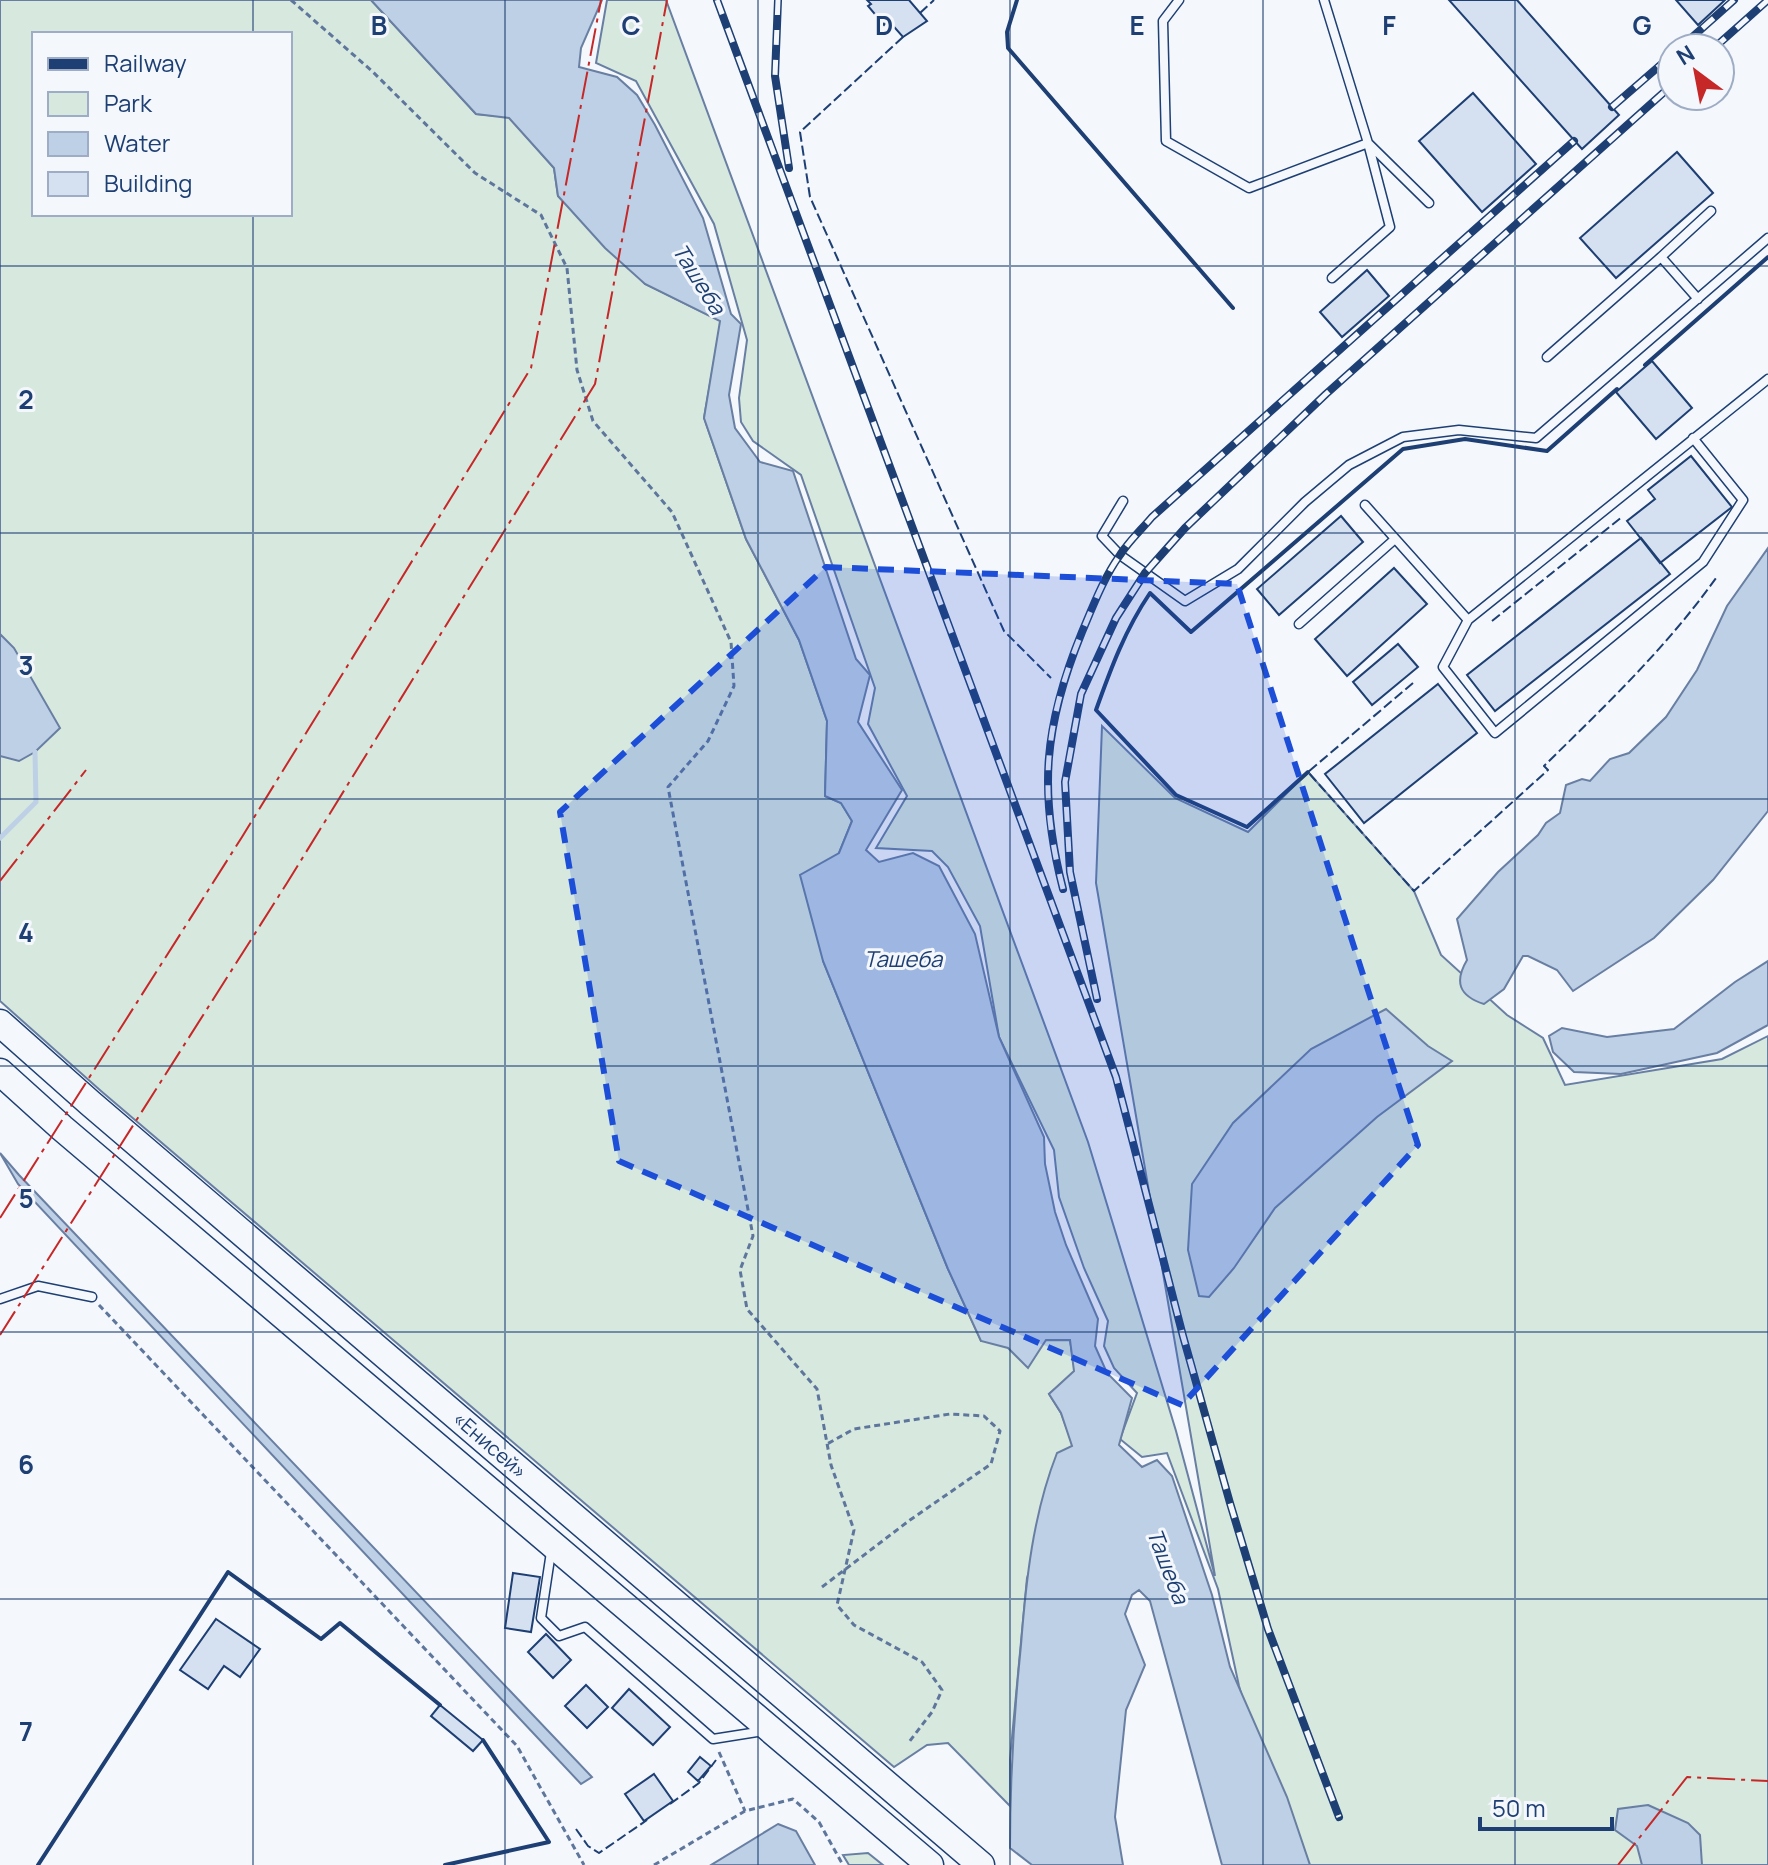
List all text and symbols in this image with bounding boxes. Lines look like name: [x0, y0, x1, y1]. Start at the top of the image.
text: B: [371, 7, 387, 43]
text: C: [621, 7, 641, 43]
text: D: [875, 7, 893, 43]
text: E: [1129, 7, 1145, 43]
text: F: [1382, 7, 1396, 43]
text: G: [1632, 7, 1652, 43]
legend: [32, 32, 292, 216]
north arrow: [1656, 32, 1736, 112]
text: N: [1671, 38, 1700, 72]
text: Railway: [104, 46, 187, 79]
text: Park: [104, 86, 153, 119]
text: Water: [104, 126, 171, 159]
text: Building: [104, 166, 192, 199]
water label: Ташеба: [666, 238, 733, 322]
text: 2: [18, 381, 34, 417]
text: 3: [18, 647, 34, 683]
text: 4: [18, 914, 34, 950]
water label: Ташеба: [864, 944, 944, 974]
text: 5: [18, 1180, 34, 1216]
street label: «Енисей»: [447, 1405, 533, 1484]
text: 6: [18, 1446, 34, 1482]
water label: Ташеба: [1140, 1524, 1197, 1610]
text: 7: [19, 1713, 33, 1749]
scale bar: [1480, 1781, 1612, 1831]
text: 50 m: [1492, 1791, 1546, 1824]

